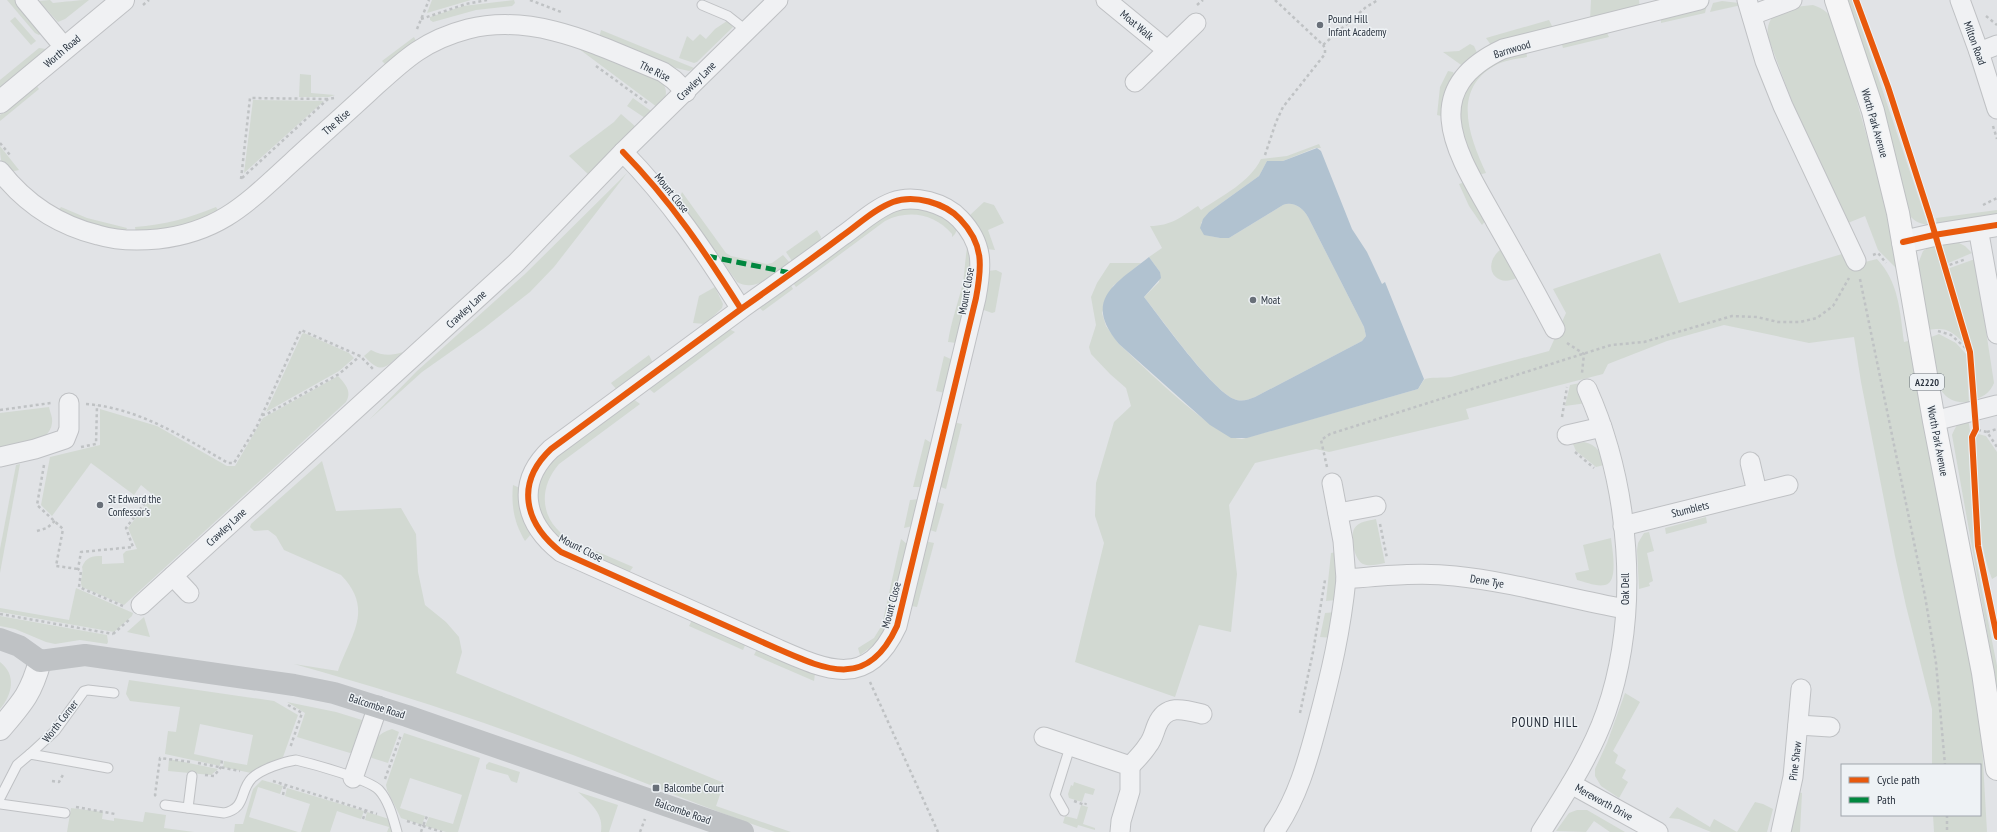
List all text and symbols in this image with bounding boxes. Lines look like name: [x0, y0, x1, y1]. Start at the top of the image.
street label: Moat Walk: [1117, 7, 1157, 44]
place label: Pound Hill Infant Academy: [1328, 12, 1387, 39]
street label: Milton Road: [1961, 19, 1989, 67]
marker: Pound Hill Infant Academy: [1315, 20, 1325, 30]
street label: Worth Road: [41, 31, 84, 71]
street label: Barnwood: [1492, 37, 1532, 61]
street label: The Rise: [637, 58, 673, 85]
street label: Crawley Lane: [673, 58, 719, 104]
street label: Worth Park Avenue: [1858, 87, 1892, 160]
street label: The Rise: [319, 106, 353, 138]
street label: Mount Close: [652, 170, 693, 216]
street label: Mount Close: [955, 266, 977, 316]
street label: Crawley Lane: [443, 287, 489, 331]
place label: Moat: [1261, 293, 1280, 307]
marker: Moat: [1248, 295, 1258, 305]
road number: A2220: [1910, 374, 1944, 390]
street label: Worth Park Avenue: [1924, 405, 1952, 478]
place label: St Edward the Confessor's: [108, 492, 161, 519]
street label: Stumblets: [1670, 498, 1711, 520]
marker: St Edward the Confessor's: [95, 500, 105, 510]
street label: Crawley Lane: [203, 505, 249, 549]
street label: Mount Close: [557, 531, 606, 565]
street label: Dene Tye: [1469, 571, 1506, 591]
street label: Oak Dell: [1618, 572, 1632, 605]
street label: Mount Close: [878, 580, 904, 630]
street label: Balcombe Road: [347, 690, 407, 722]
street label: Worth Corner: [39, 697, 81, 745]
district label: POUND HILL: [1512, 714, 1578, 731]
street label: Pine Shaw: [1786, 740, 1804, 781]
legend: [1841, 764, 1981, 816]
text: Cycle path: [1877, 772, 1920, 787]
street label: Mereworth Drive: [1573, 780, 1636, 824]
place label: Balcombe Court: [664, 781, 724, 795]
marker: Balcombe Court: [651, 783, 661, 793]
text: Path: [1877, 792, 1895, 807]
street label: Balcombe Road: [653, 795, 713, 827]

